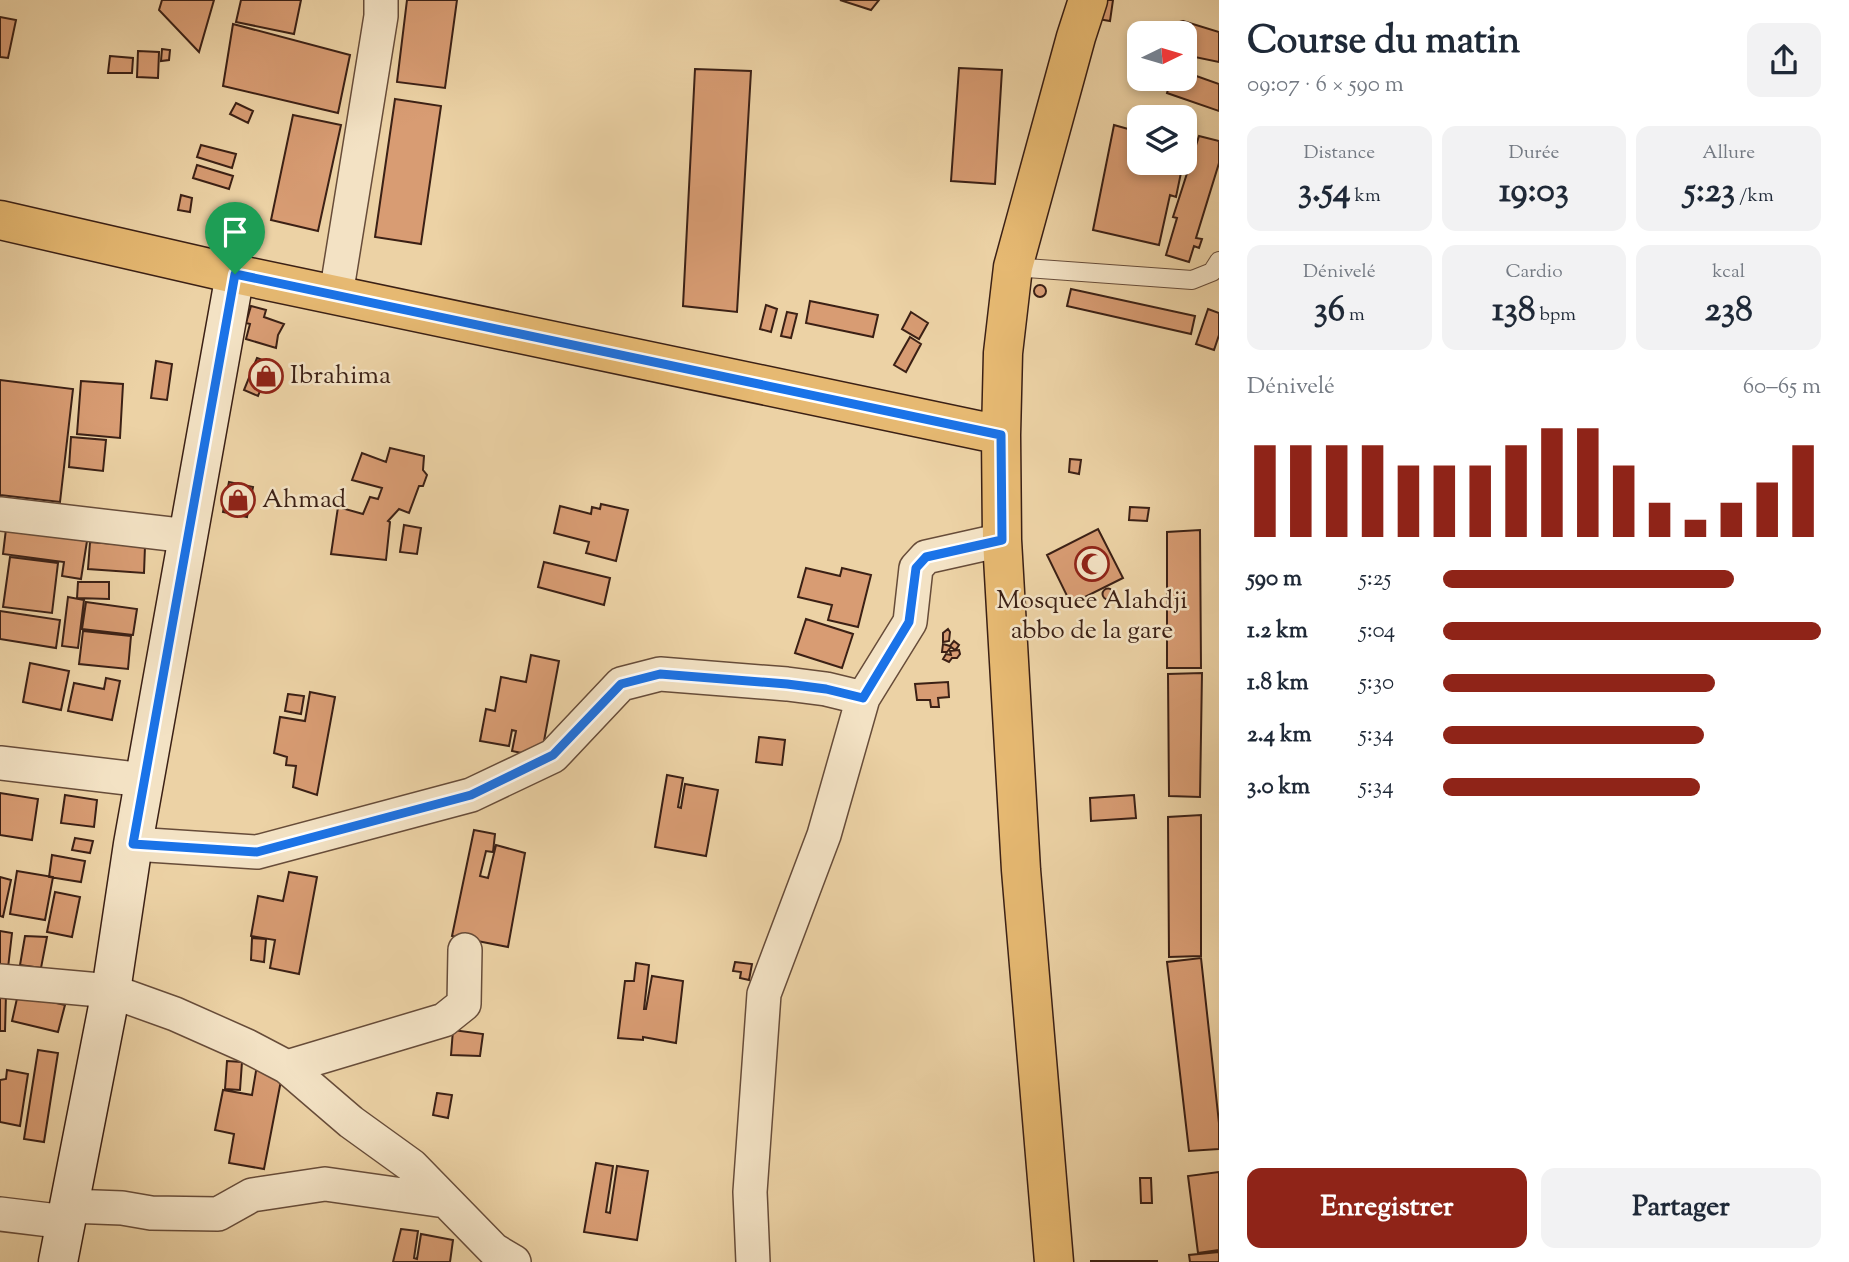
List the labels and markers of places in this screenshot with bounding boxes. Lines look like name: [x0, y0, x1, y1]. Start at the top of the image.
pin: [205, 202, 265, 274]
shop icon: Ibrahima: [247, 357, 285, 395]
place label: Ibrahima: [290, 358, 391, 395]
shop icon: Ahmad: [219, 481, 257, 519]
place label: Ahmad: [262, 482, 346, 519]
mosque icon: Mosquee Alahdji abbo de la gare: [1073, 545, 1111, 583]
place label: Mosquee Alahdji abbo de la gare: [996, 583, 1188, 650]

